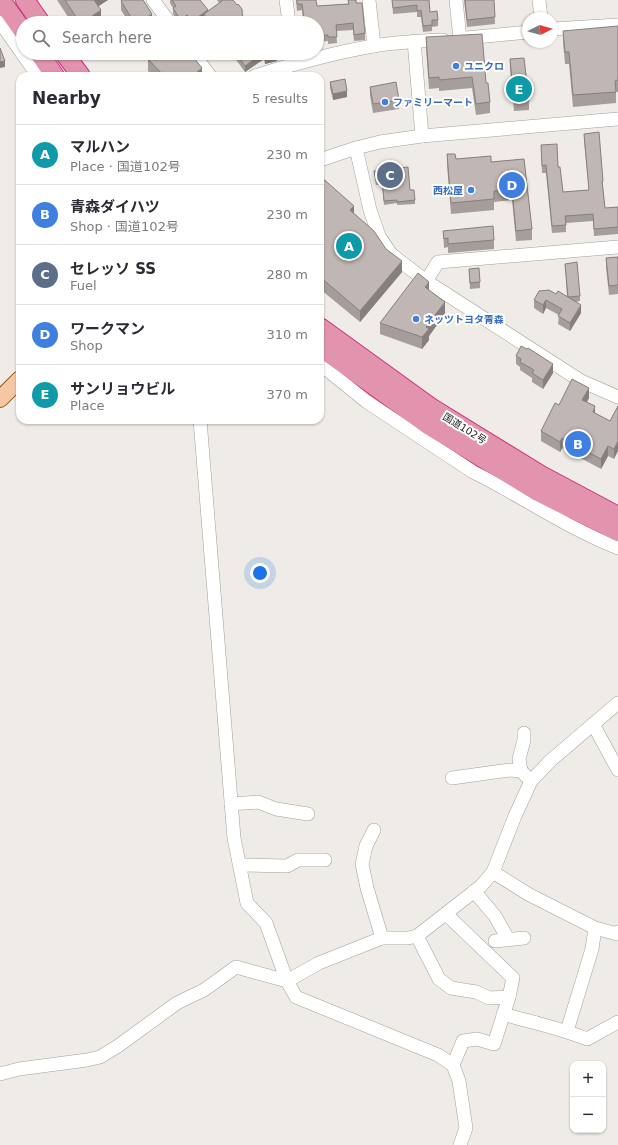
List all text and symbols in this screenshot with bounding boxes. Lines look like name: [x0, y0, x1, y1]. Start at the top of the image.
north arrow: [522, 12, 558, 48]
search box: [16, 16, 324, 60]
icon: search: [30, 27, 52, 49]
text: Search here: [62, 29, 152, 47]
marker: ユニクロ: [451, 61, 461, 71]
place label: ユニクロ: [464, 61, 504, 72]
pin: E: [506, 74, 532, 104]
text: Nearby: [32, 88, 101, 108]
text: 5 results: [252, 91, 308, 106]
marker: ファミリーマート: [380, 97, 390, 107]
place label: ファミリーマート: [393, 97, 473, 108]
text: マルハン: [70, 138, 130, 156]
text: A: [40, 147, 50, 162]
text: 230 m: [266, 147, 308, 162]
text: Place · 国道102号: [70, 159, 181, 174]
pin: C: [377, 160, 403, 190]
pin: D: [499, 170, 525, 200]
place label: 西松屋: [433, 185, 463, 196]
marker: 西松屋: [466, 185, 476, 195]
text: 青森ダイハツ: [70, 198, 160, 216]
text: B: [40, 207, 50, 222]
text: 230 m: [266, 207, 308, 222]
text: Shop · 国道102号: [70, 219, 179, 234]
pin: A: [336, 231, 362, 261]
text: セレッソ SS: [70, 260, 156, 278]
text: C: [40, 267, 50, 282]
text: 280 m: [266, 267, 308, 282]
text: Fuel: [70, 278, 97, 293]
marker: ネッツトヨタ青森: [411, 314, 421, 324]
place label: ネッツトヨタ青森: [424, 314, 504, 325]
text: ワークマン: [70, 320, 145, 338]
text: D: [40, 327, 50, 342]
text: 310 m: [266, 327, 308, 342]
text: Shop: [70, 338, 103, 353]
text: サンリョウビル: [70, 380, 175, 398]
text: E: [41, 387, 49, 402]
text: 370 m: [266, 387, 308, 402]
text: Place: [70, 398, 105, 413]
street label: 国道102号: [441, 411, 488, 446]
pin: B: [565, 429, 591, 459]
your location: [250, 563, 270, 583]
map controls: [570, 1061, 606, 1133]
button: +: [570, 1061, 606, 1097]
button: −: [570, 1097, 606, 1133]

